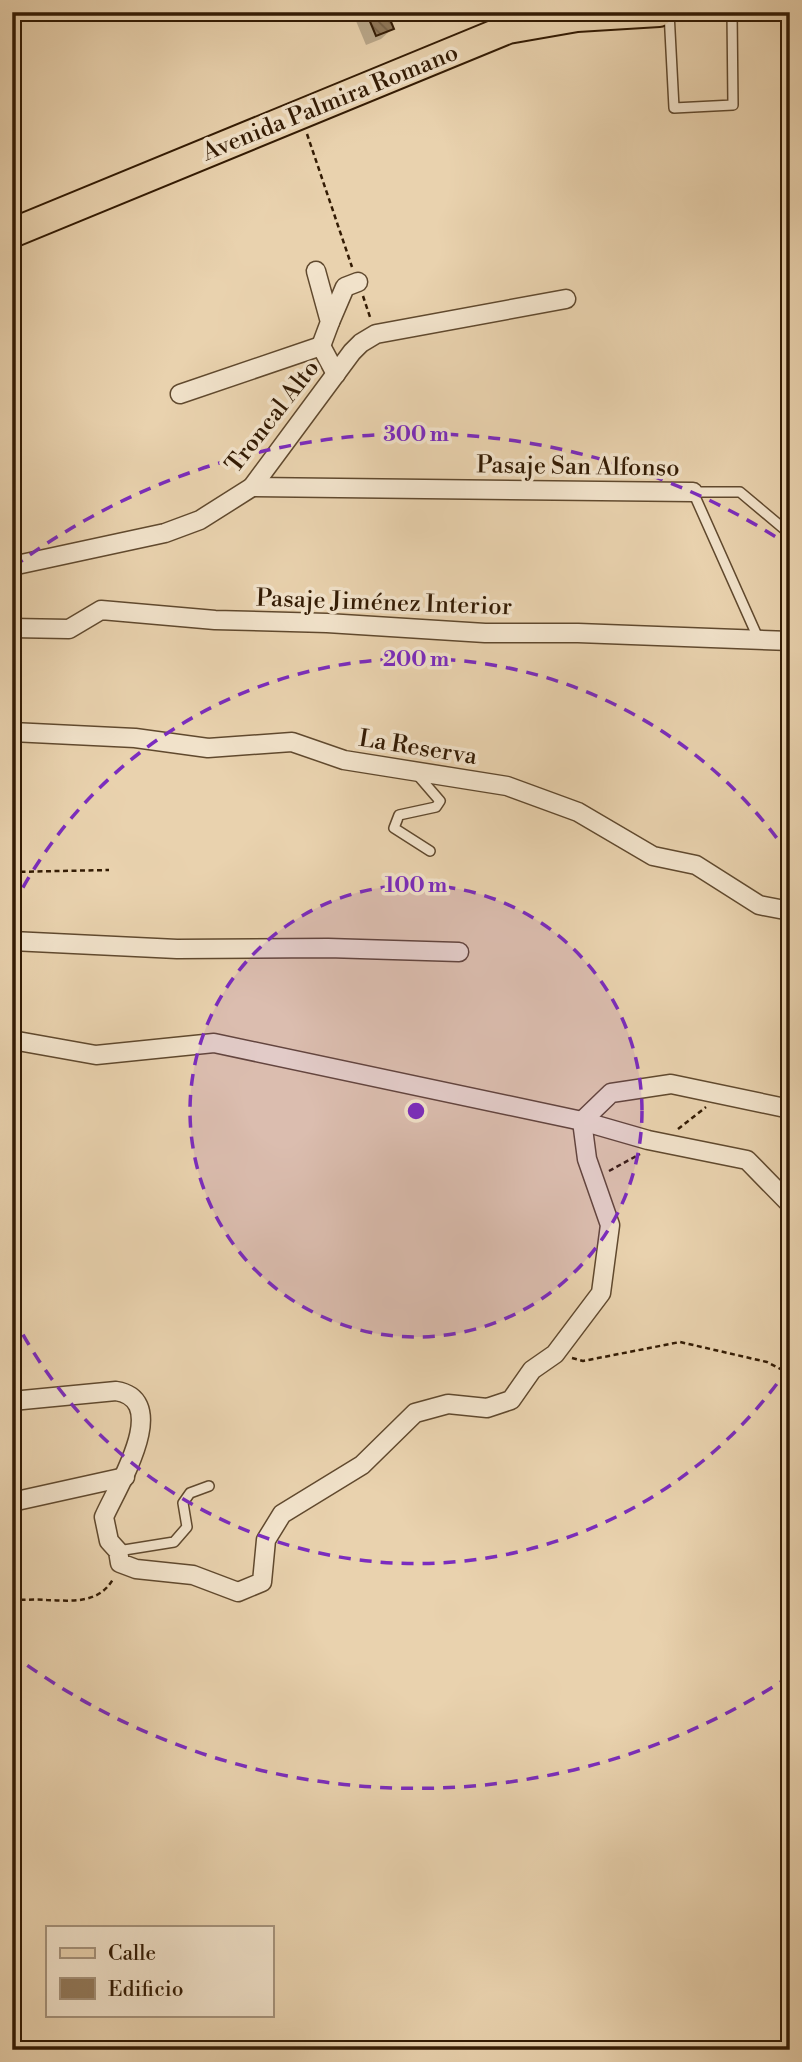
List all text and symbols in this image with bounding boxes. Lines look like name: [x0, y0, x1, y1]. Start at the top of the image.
street label: Avenida Palmira Romano: [197, 38, 463, 168]
street label: Troncal Alto: [219, 354, 326, 479]
text: 300 m: [383, 422, 449, 448]
street label: Pasaje San Alfonso: [476, 450, 680, 484]
street label: Pasaje Jiménez Interior: [255, 584, 513, 622]
text: 200 m: [383, 647, 449, 673]
street label: La Reserva: [357, 724, 480, 772]
text: 100 m: [385, 873, 447, 899]
centre of rings: [404, 1099, 428, 1123]
legend: [46, 1926, 273, 2016]
text: Calle: [108, 1941, 156, 1967]
text: Edificio: [108, 1977, 184, 2003]

